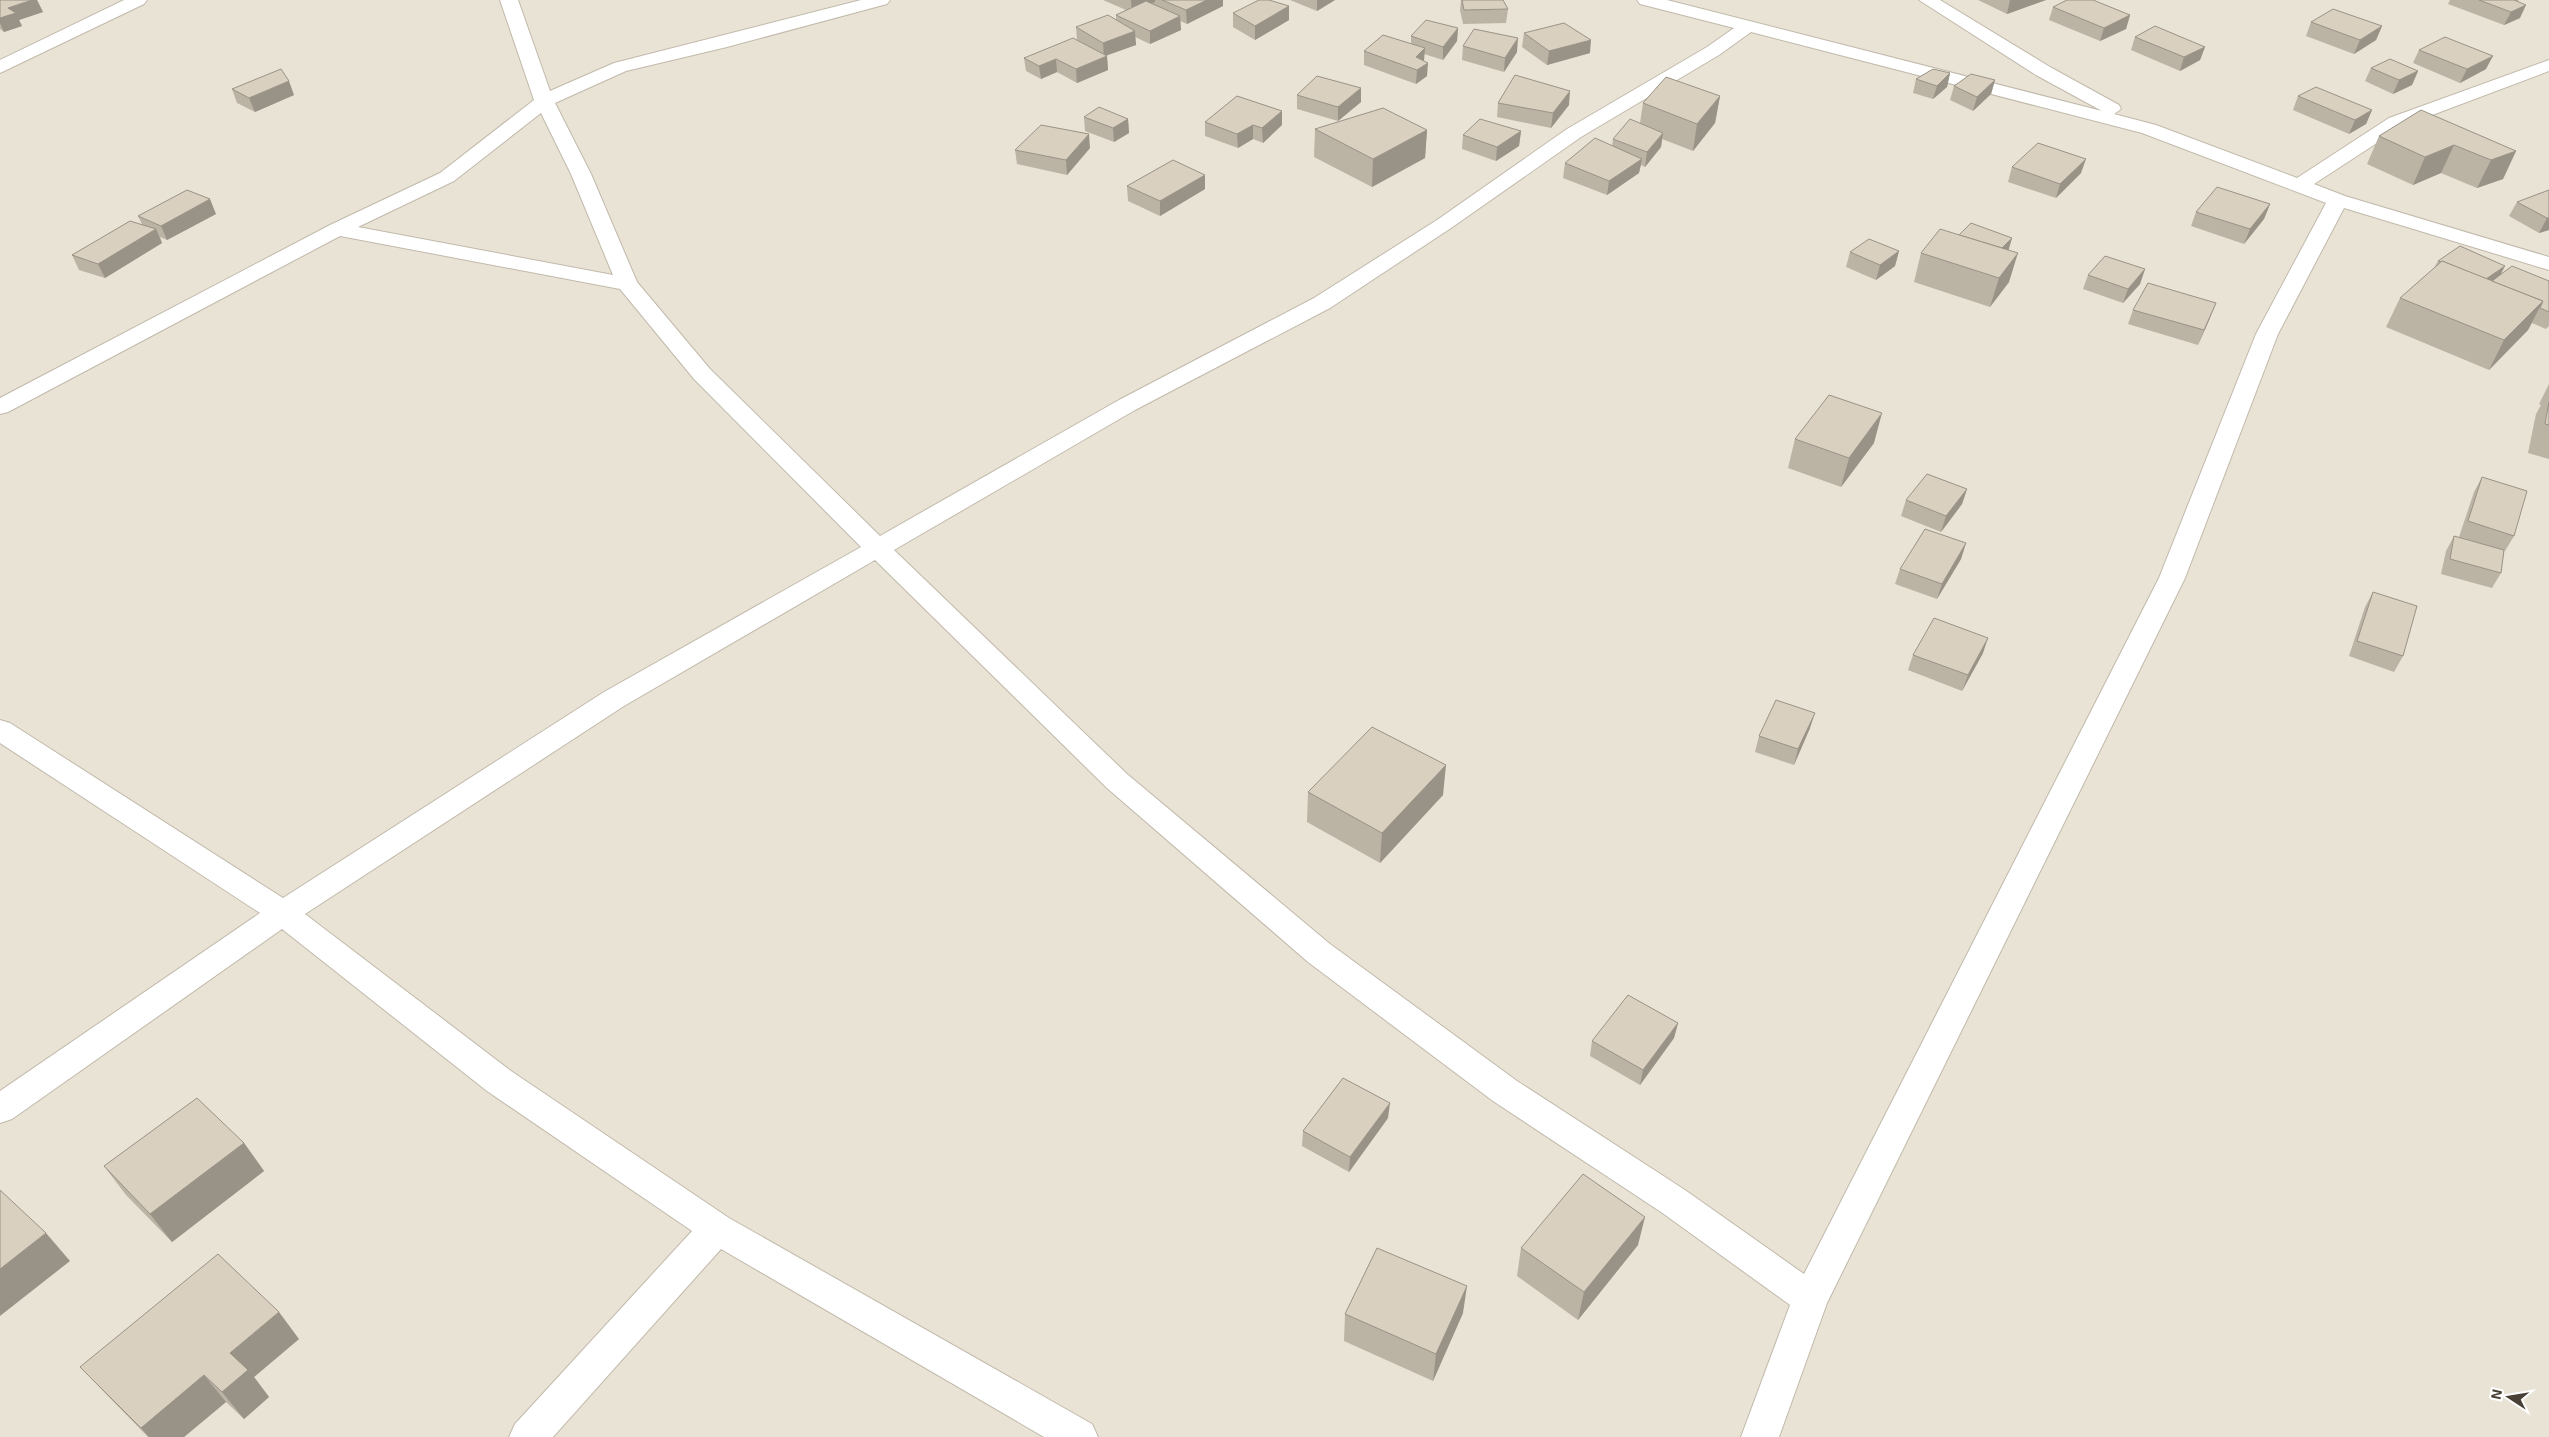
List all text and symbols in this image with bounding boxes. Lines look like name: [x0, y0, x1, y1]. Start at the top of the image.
north arrow: [2484, 1372, 2534, 1422]
text: N: [2486, 1387, 2505, 1401]

